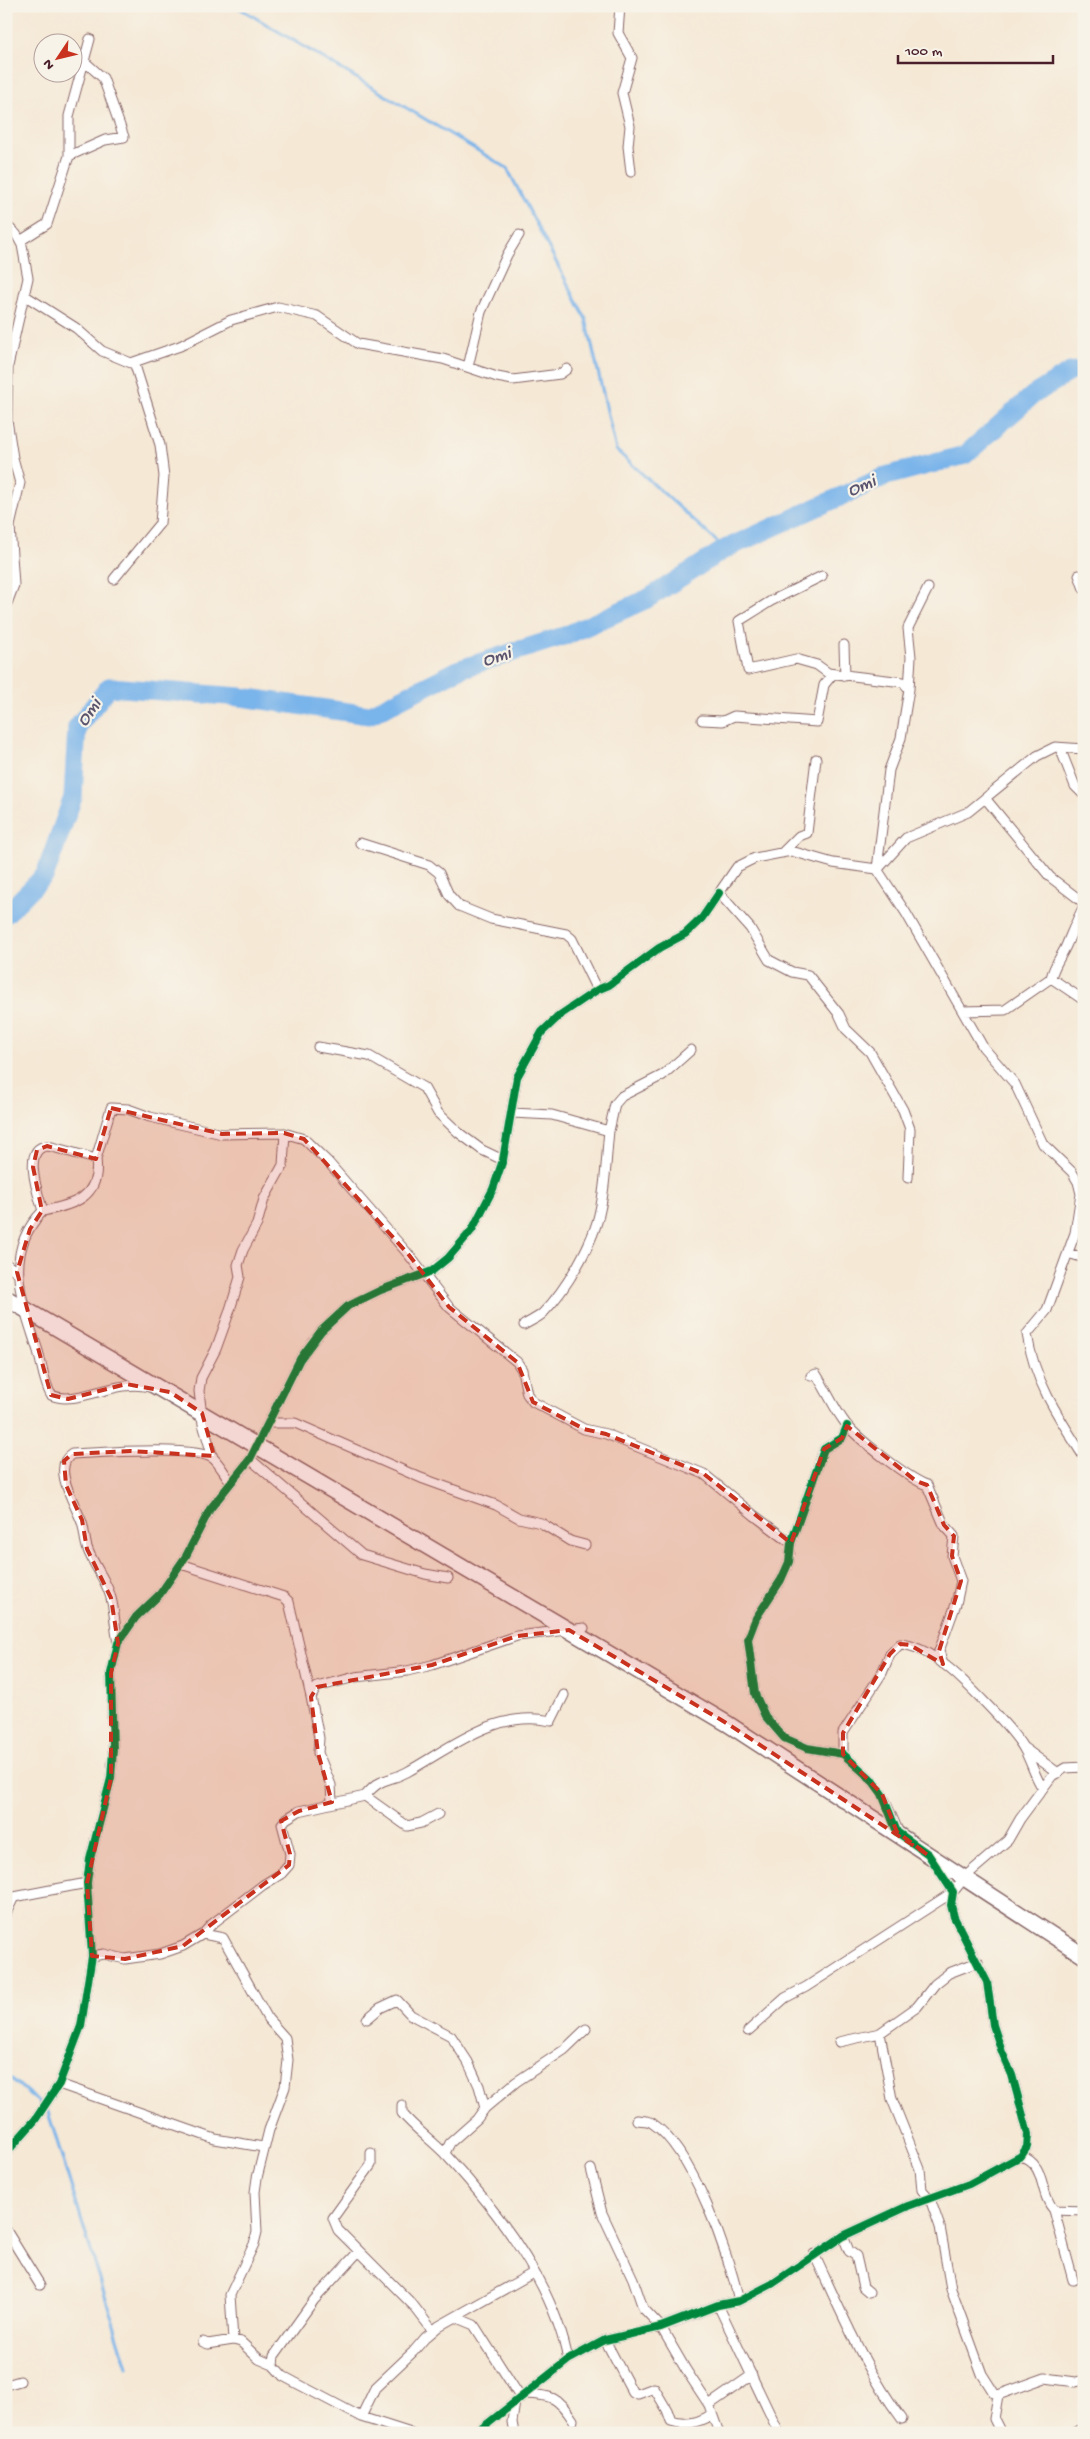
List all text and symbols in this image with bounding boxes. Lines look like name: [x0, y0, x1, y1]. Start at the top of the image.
north arrow: [32, 32, 82, 82]
scale bar: [898, 32, 1052, 64]
text: 100 m: [904, 43, 943, 61]
text: N: [40, 55, 59, 73]
water label: Omi: [844, 470, 882, 503]
water label: Omi: [480, 642, 516, 673]
water label: Omi: [72, 693, 109, 731]

